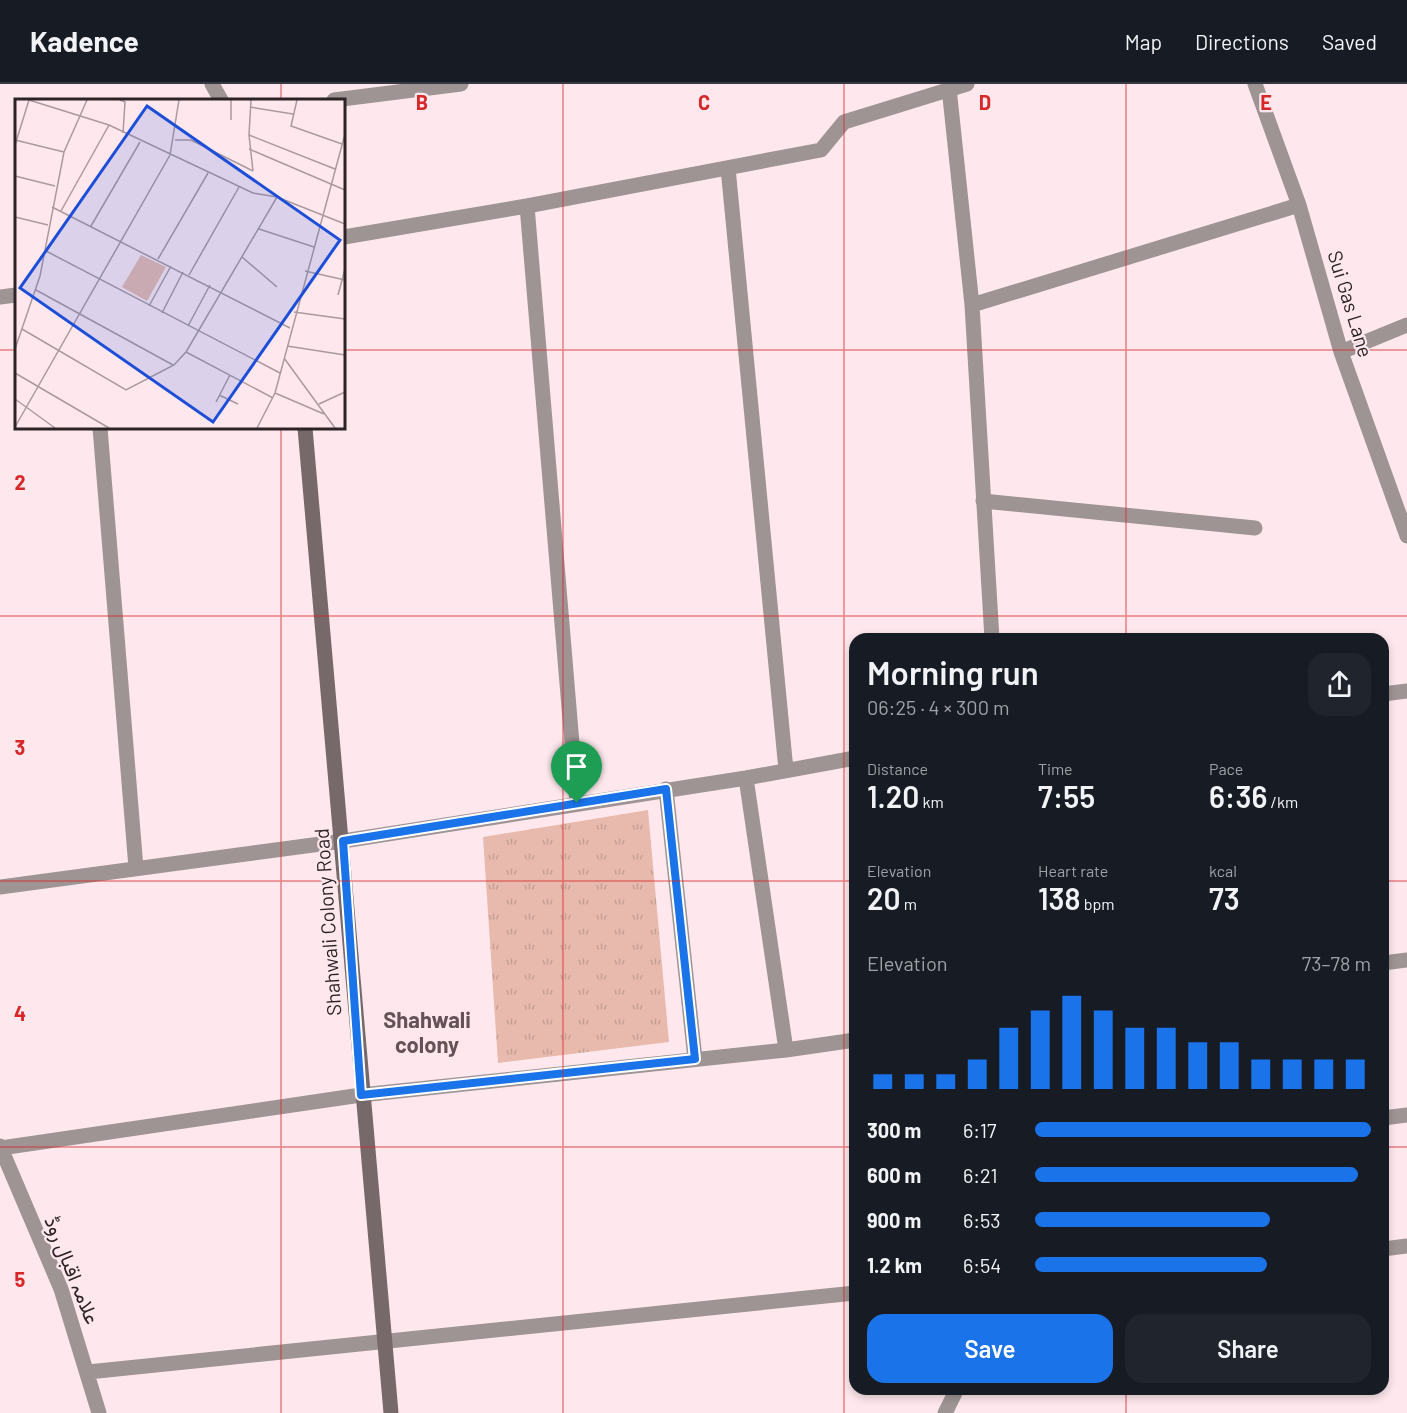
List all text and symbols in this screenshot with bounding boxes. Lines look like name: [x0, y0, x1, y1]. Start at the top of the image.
text: Kadence: [30, 24, 139, 58]
text: Map: [1125, 29, 1162, 54]
text: Directions: [1195, 29, 1289, 54]
text: Saved: [1322, 29, 1377, 54]
text: B: [416, 90, 428, 114]
text: C: [698, 90, 710, 114]
text: D: [979, 90, 991, 114]
text: E: [1260, 90, 1272, 114]
inset map: [15, 99, 345, 429]
street label: Sui Gas Lane: [1323, 247, 1379, 360]
text: 2: [14, 470, 26, 494]
text: Morning run: [867, 652, 1039, 692]
button: share: [1308, 653, 1371, 716]
text: 06:25 · 4 × 300 m: [867, 695, 1009, 719]
text: 3: [15, 735, 25, 759]
pin: [551, 741, 602, 803]
icon: arrive: [560, 750, 593, 783]
text: Distance: [867, 759, 928, 778]
text: Time: [1038, 759, 1073, 778]
text: Pace: [1209, 759, 1243, 778]
text: 1.20: [867, 778, 919, 814]
text: 7:55: [1038, 778, 1095, 814]
text: 6:36: [1209, 778, 1267, 814]
text: km: [919, 792, 944, 811]
text: /km: [1267, 792, 1298, 811]
street label: Shahwali Colony Road: [308, 827, 346, 1017]
text: Elevation: [867, 861, 931, 880]
text: Heart rate: [1038, 861, 1108, 880]
text: kcal: [1209, 861, 1237, 880]
text: 20: [867, 880, 901, 916]
text: 138: [1038, 880, 1081, 916]
text: 73: [1209, 880, 1240, 916]
text: m: [901, 894, 917, 913]
text: bpm: [1081, 894, 1115, 913]
text: Elevation: [867, 951, 948, 975]
text: 73–78 m: [1302, 951, 1371, 975]
text: 4: [14, 1001, 26, 1025]
district label: Shahwali colony: [383, 1006, 471, 1057]
text: 300 m: [867, 1118, 921, 1142]
text: 6:17: [963, 1118, 997, 1142]
text: 600 m: [867, 1163, 921, 1187]
text: 6:21: [963, 1163, 998, 1187]
text: 900 m: [867, 1208, 921, 1232]
text: 6:53: [963, 1208, 1001, 1232]
street label: علامہ اقبال روڈ: [39, 1212, 105, 1328]
text: 1.2 km: [867, 1253, 922, 1277]
text: 6:54: [963, 1253, 1001, 1277]
text: 5: [15, 1267, 26, 1291]
button: Save: [867, 1314, 1113, 1383]
button: Share: [1125, 1314, 1371, 1383]

